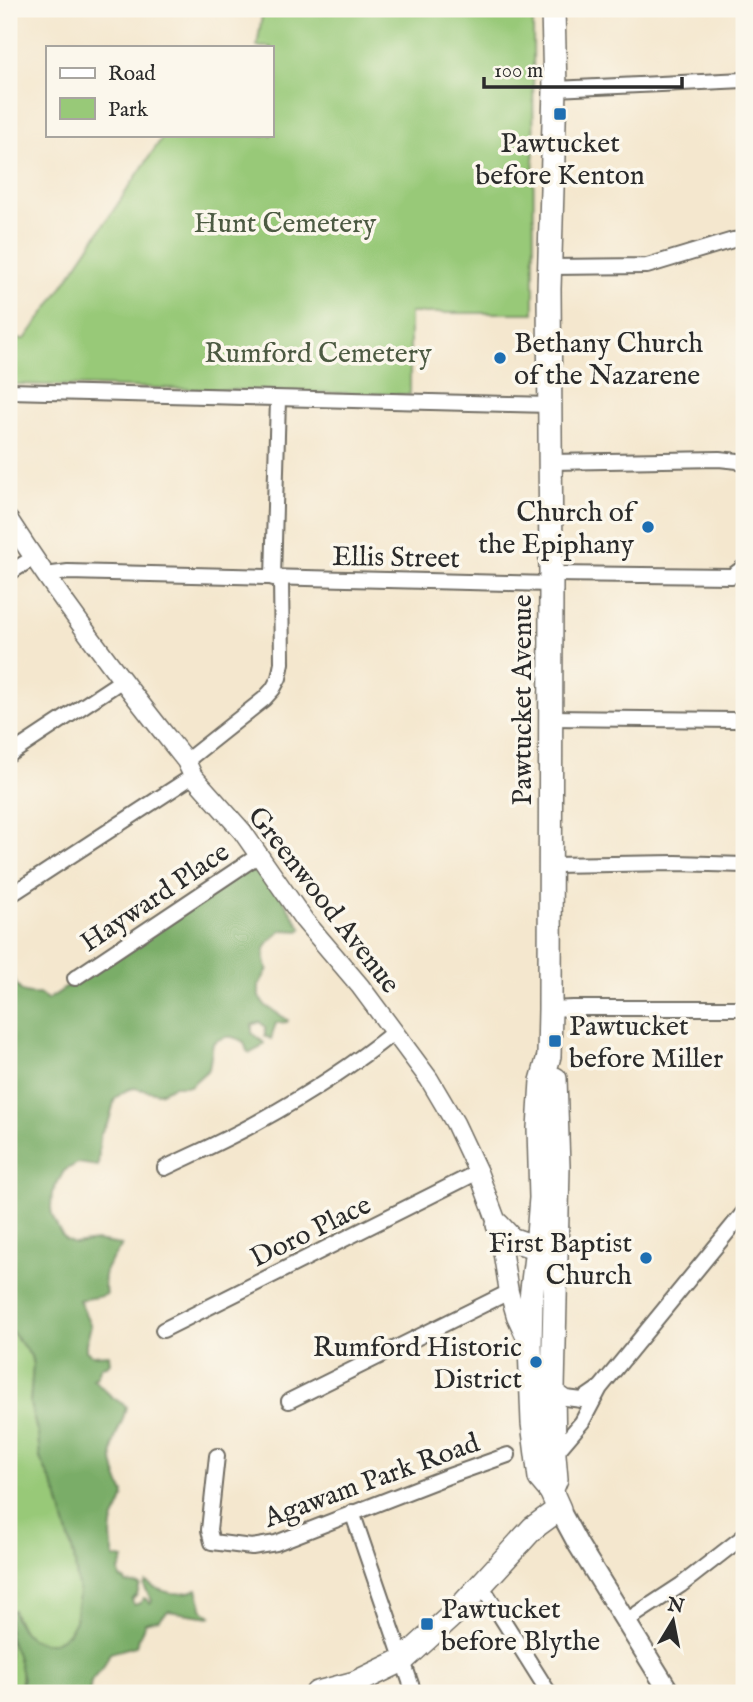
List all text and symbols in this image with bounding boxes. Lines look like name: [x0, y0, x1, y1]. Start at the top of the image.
legend: [46, 46, 273, 136]
scale bar: [484, 46, 681, 90]
text: 100 m: [494, 58, 543, 85]
text: Road: [108, 61, 156, 88]
text: Park: [108, 97, 149, 124]
marker: Pawtucket before Kenton: [552, 106, 568, 122]
place label: Pawtucket before Kenton: [475, 127, 645, 194]
park label: Hunt Cemetery: [194, 207, 376, 242]
place label: Bethany Church of the Nazarene: [514, 327, 703, 394]
park label: Rumford Cemetery: [204, 337, 432, 372]
marker: Bethany Church of the Nazarene: [492, 350, 508, 366]
place label: Church of the Epiphany: [478, 496, 639, 563]
marker: Church of the Epiphany: [640, 519, 656, 535]
street label: Ellis Street: [332, 540, 461, 577]
street label: Pawtucket Avenue: [506, 594, 541, 806]
street label: Greenwood Avenue: [239, 800, 407, 1001]
street label: Hayward Place: [74, 835, 237, 961]
place label: Pawtucket before Miller: [569, 1010, 723, 1077]
marker: Pawtucket before Miller: [547, 1033, 563, 1049]
street label: Doro Place: [245, 1188, 377, 1276]
place label: First Baptist Church: [489, 1227, 632, 1294]
marker: First Baptist Church: [638, 1250, 654, 1266]
place label: Rumford Historic District: [313, 1331, 522, 1398]
marker: Rumford Historic District: [528, 1354, 544, 1370]
street label: Agawam Park Road: [258, 1426, 484, 1537]
north arrow: [638, 1586, 708, 1656]
place label: Pawtucket before Blythe: [441, 1593, 600, 1660]
text: N: [664, 1593, 686, 1620]
marker: Pawtucket before Blythe: [419, 1616, 435, 1632]

